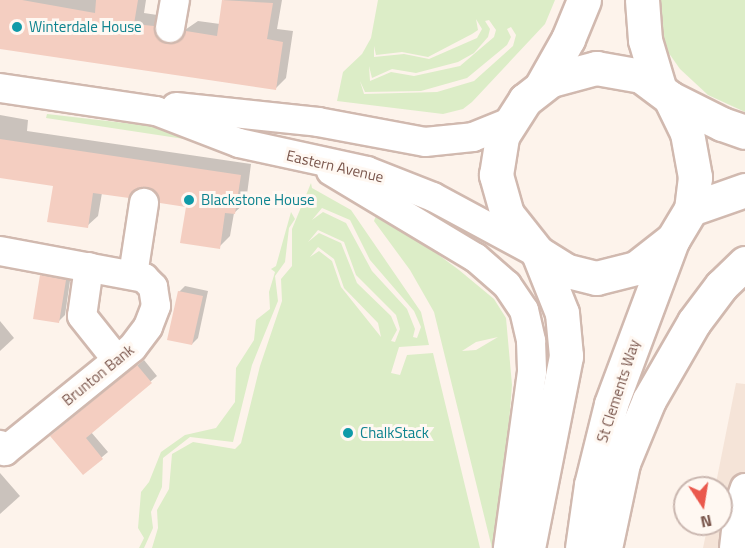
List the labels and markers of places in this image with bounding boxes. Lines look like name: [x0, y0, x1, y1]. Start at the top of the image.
place label: Winterdale House: [29, 18, 142, 36]
marker: Winterdale House: [10, 20, 24, 34]
place label: Blackstone House: [201, 191, 315, 209]
marker: Blackstone House: [182, 193, 196, 207]
place label: ChalkStack: [360, 424, 429, 442]
marker: ChalkStack: [341, 426, 355, 440]

